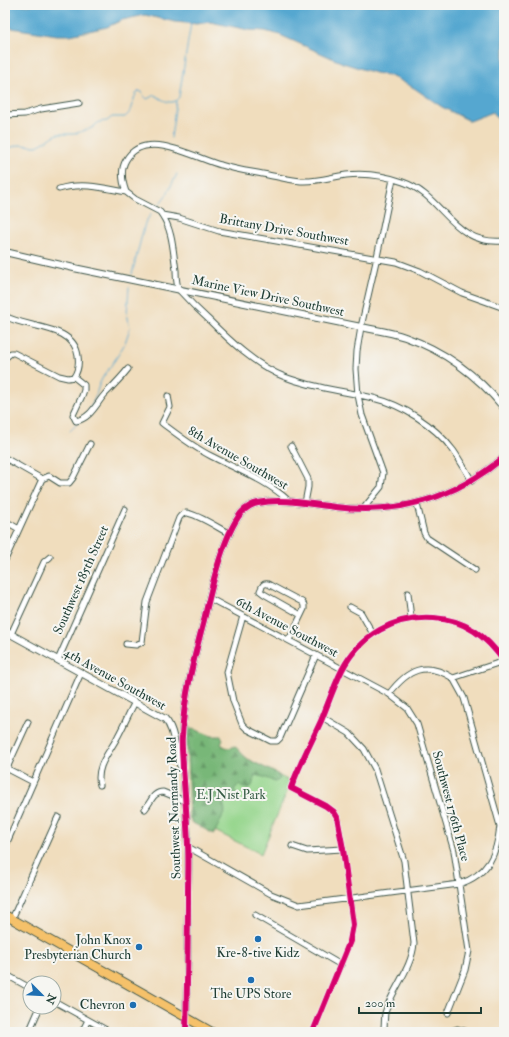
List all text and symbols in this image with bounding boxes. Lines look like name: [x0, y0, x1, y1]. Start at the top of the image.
street label: Brittany Drive Southwest: [218, 211, 350, 250]
street label: Marine View Drive Southwest: [190, 272, 346, 320]
street label: 8th Avenue Southwest: [185, 423, 291, 493]
street label: Southwest 185th Street: [50, 523, 112, 637]
street label: 6th Avenue Southwest: [233, 593, 341, 661]
street label: 4th Avenue Southwest: [61, 644, 169, 714]
street label: Southwest Normandy Road: [163, 736, 185, 879]
street label: Southwest 176th Place: [429, 749, 474, 864]
park label: E.J Nist Park: [196, 787, 267, 803]
place label: John Knox Presbyterian Church: [24, 932, 131, 964]
marker: Kre-8-tive Kidz: [253, 934, 263, 944]
marker: John Knox Presbyterian Church: [134, 942, 144, 952]
place label: Kre-8-tive Kidz: [217, 945, 300, 961]
north arrow: [22, 975, 62, 1015]
marker: The UPS Store: [246, 975, 256, 985]
place label: The UPS Store: [210, 986, 292, 1002]
scale bar: [359, 989, 481, 1015]
text: N: [42, 991, 59, 1007]
text: 200 m: [365, 996, 396, 1011]
place label: Chevron: [80, 997, 125, 1013]
marker: Chevron: [128, 1000, 138, 1010]

